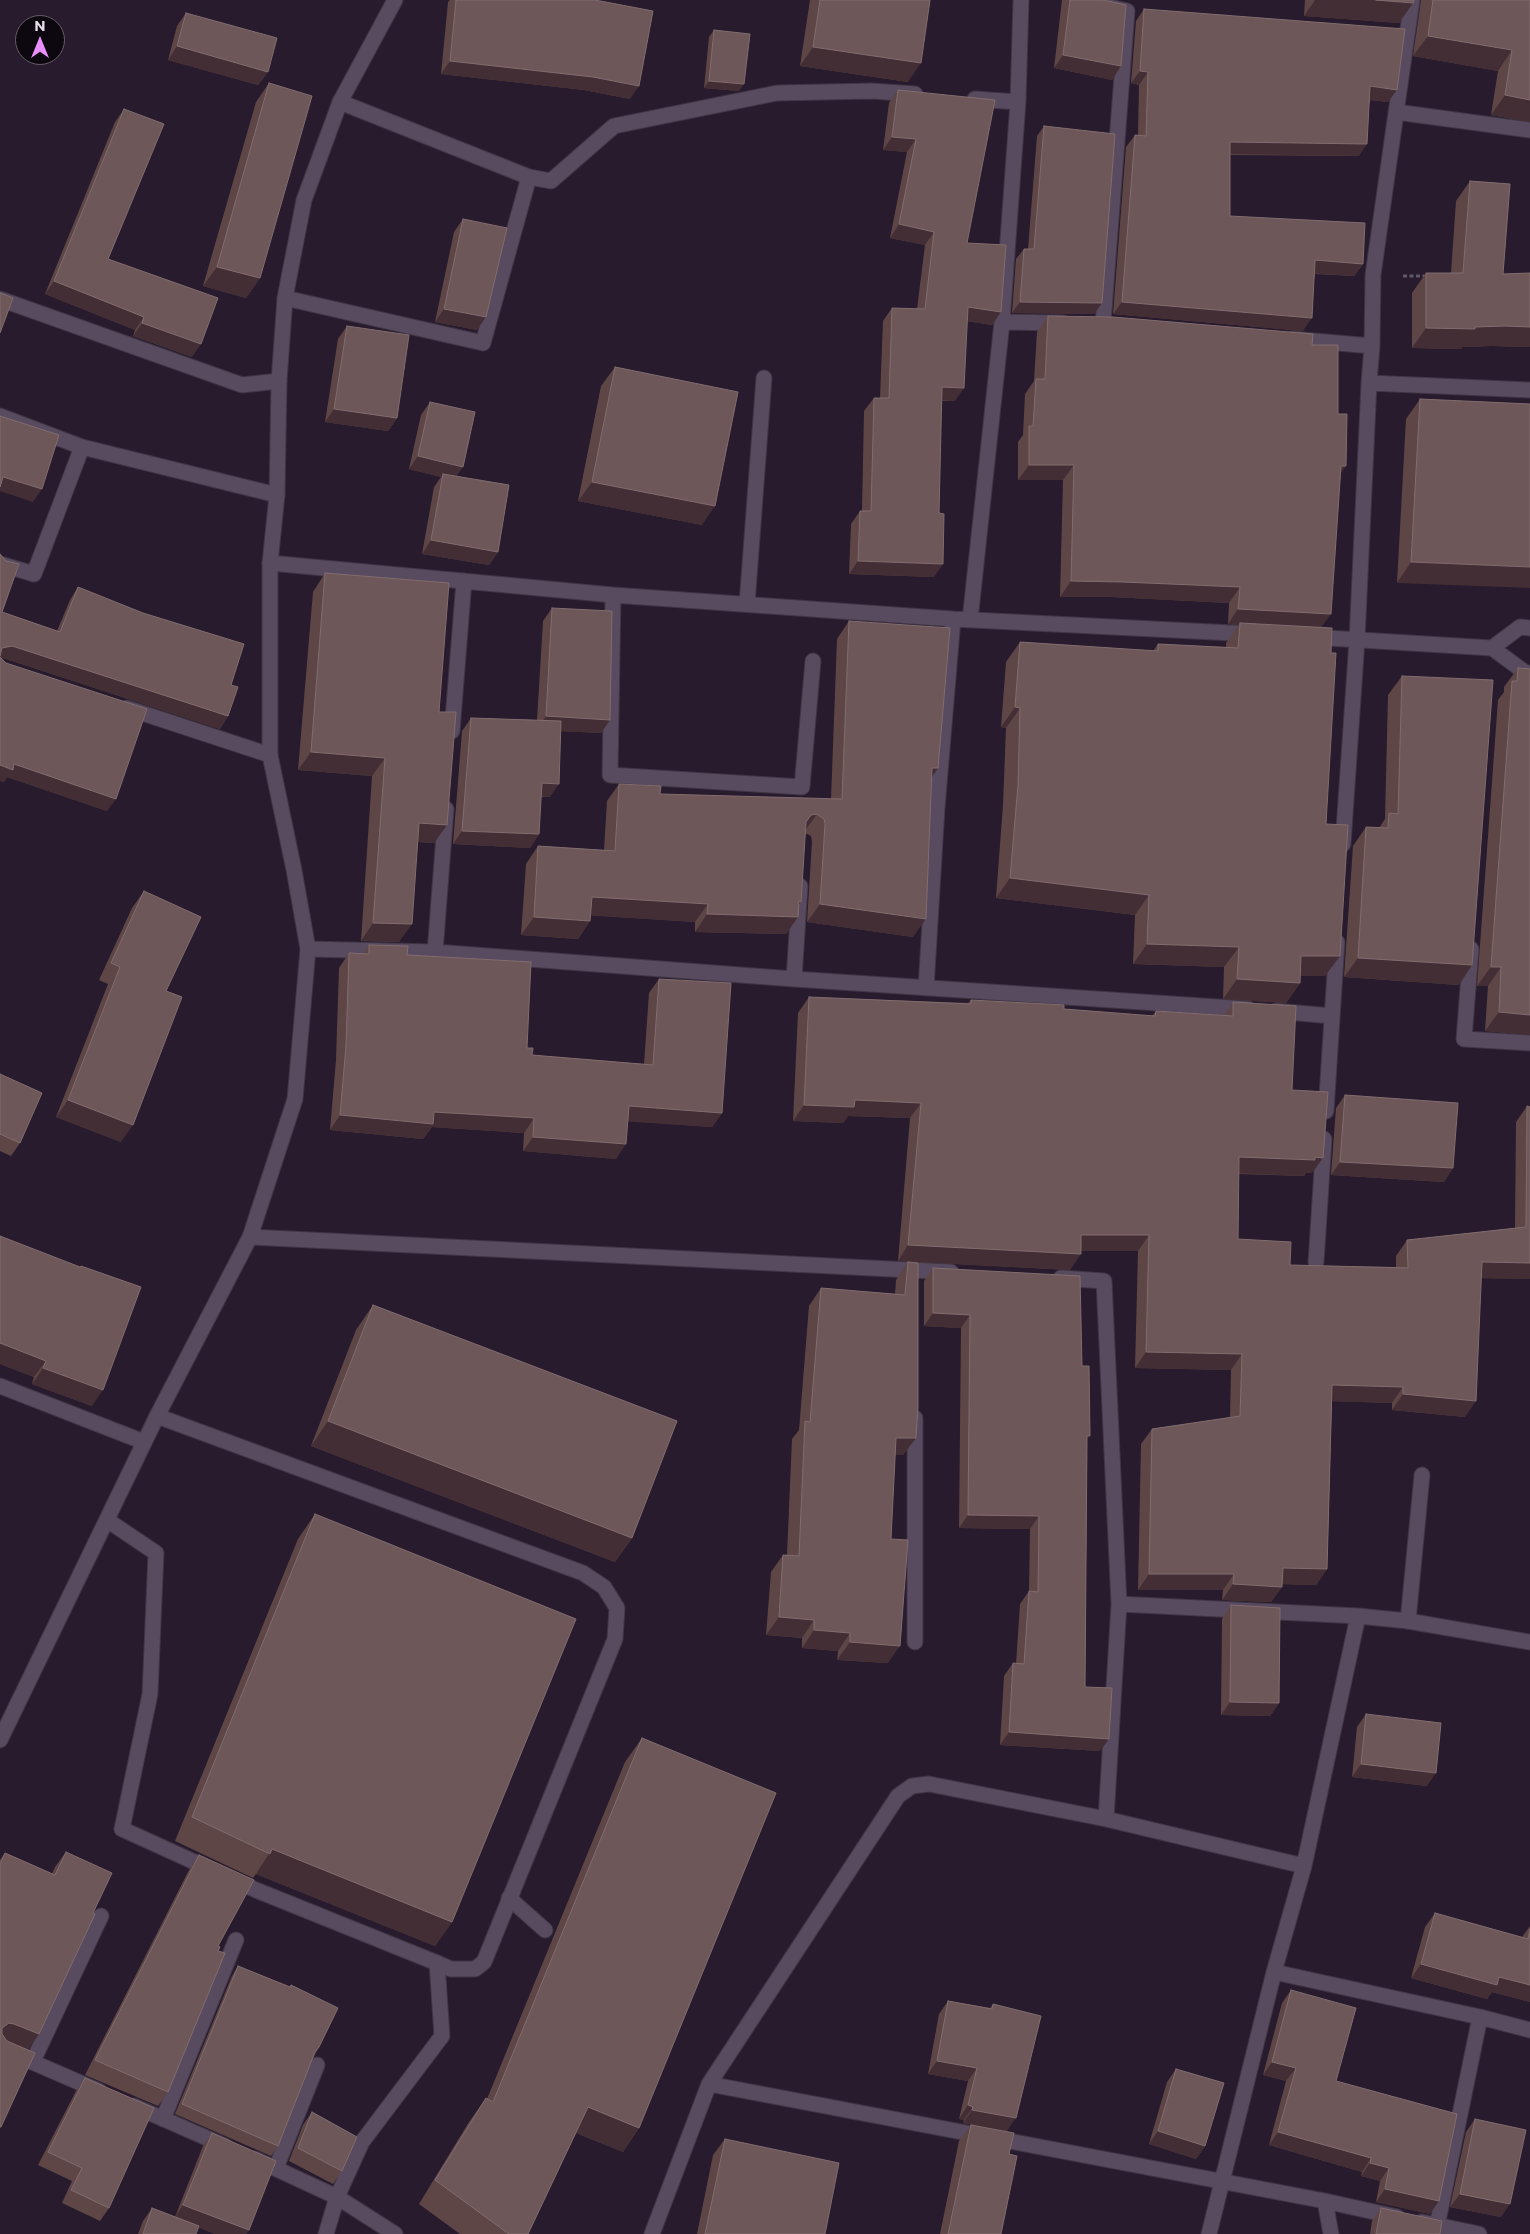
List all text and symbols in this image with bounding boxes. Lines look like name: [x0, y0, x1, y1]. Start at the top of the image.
north arrow: [15, 15, 65, 65]
text: N: [34, 17, 46, 35]

